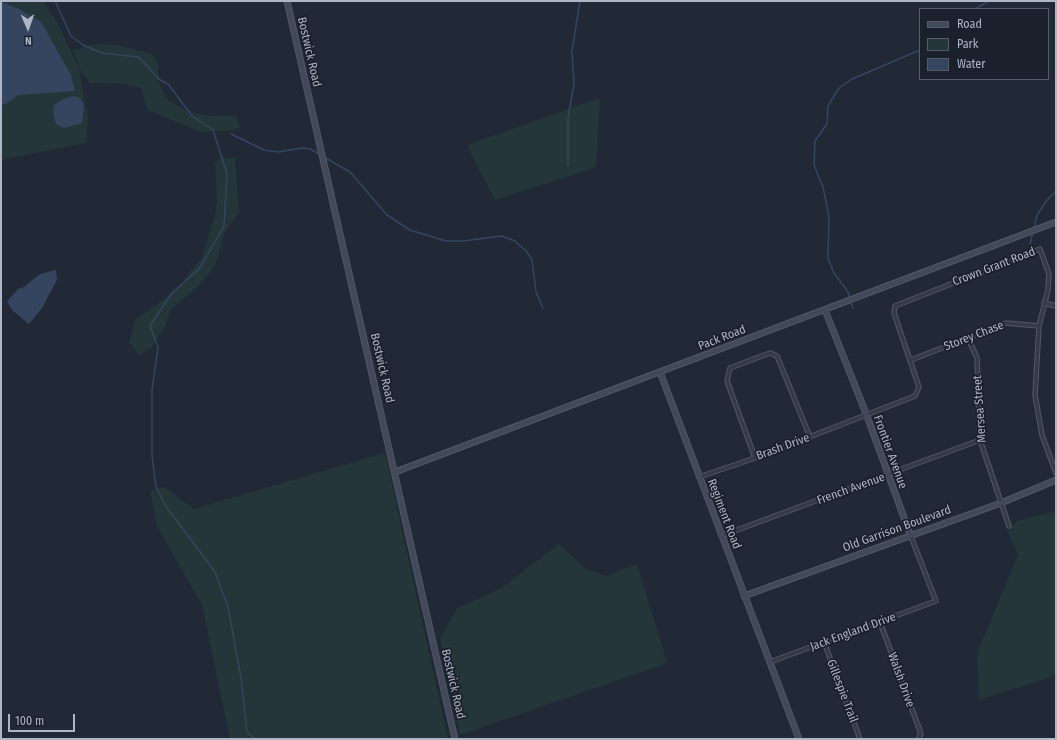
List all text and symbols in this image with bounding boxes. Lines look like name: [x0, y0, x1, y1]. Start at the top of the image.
north arrow: [8, 8, 48, 48]
legend: [919, 8, 1049, 80]
street label: Bostwick Road: [294, 16, 324, 88]
text: Road: [957, 17, 982, 31]
text: N: [25, 34, 32, 47]
text: Park: [957, 37, 978, 51]
text: Water: [957, 57, 985, 71]
street label: Crown Grant Road: [951, 245, 1037, 289]
street label: Storey Chase: [942, 318, 1006, 354]
street label: Pack Road: [696, 322, 748, 354]
street label: Bostwick Road: [367, 332, 397, 404]
street label: Mersea Street: [970, 375, 990, 443]
street label: Frontier Avenue: [870, 413, 910, 491]
street label: Brash Drive: [754, 431, 812, 463]
street label: French Avenue: [815, 470, 887, 508]
street label: Regiment Road: [704, 477, 744, 551]
street label: Old Garrison Boulevard: [841, 503, 953, 555]
street label: Jack England Drive: [808, 610, 898, 654]
street label: Bostwick Road: [438, 648, 468, 720]
street label: Walsh Drive: [884, 651, 918, 709]
street label: Gillespie Trail: [823, 657, 861, 725]
scale bar: [10, 706, 77, 732]
text: 100 m: [15, 714, 44, 728]

